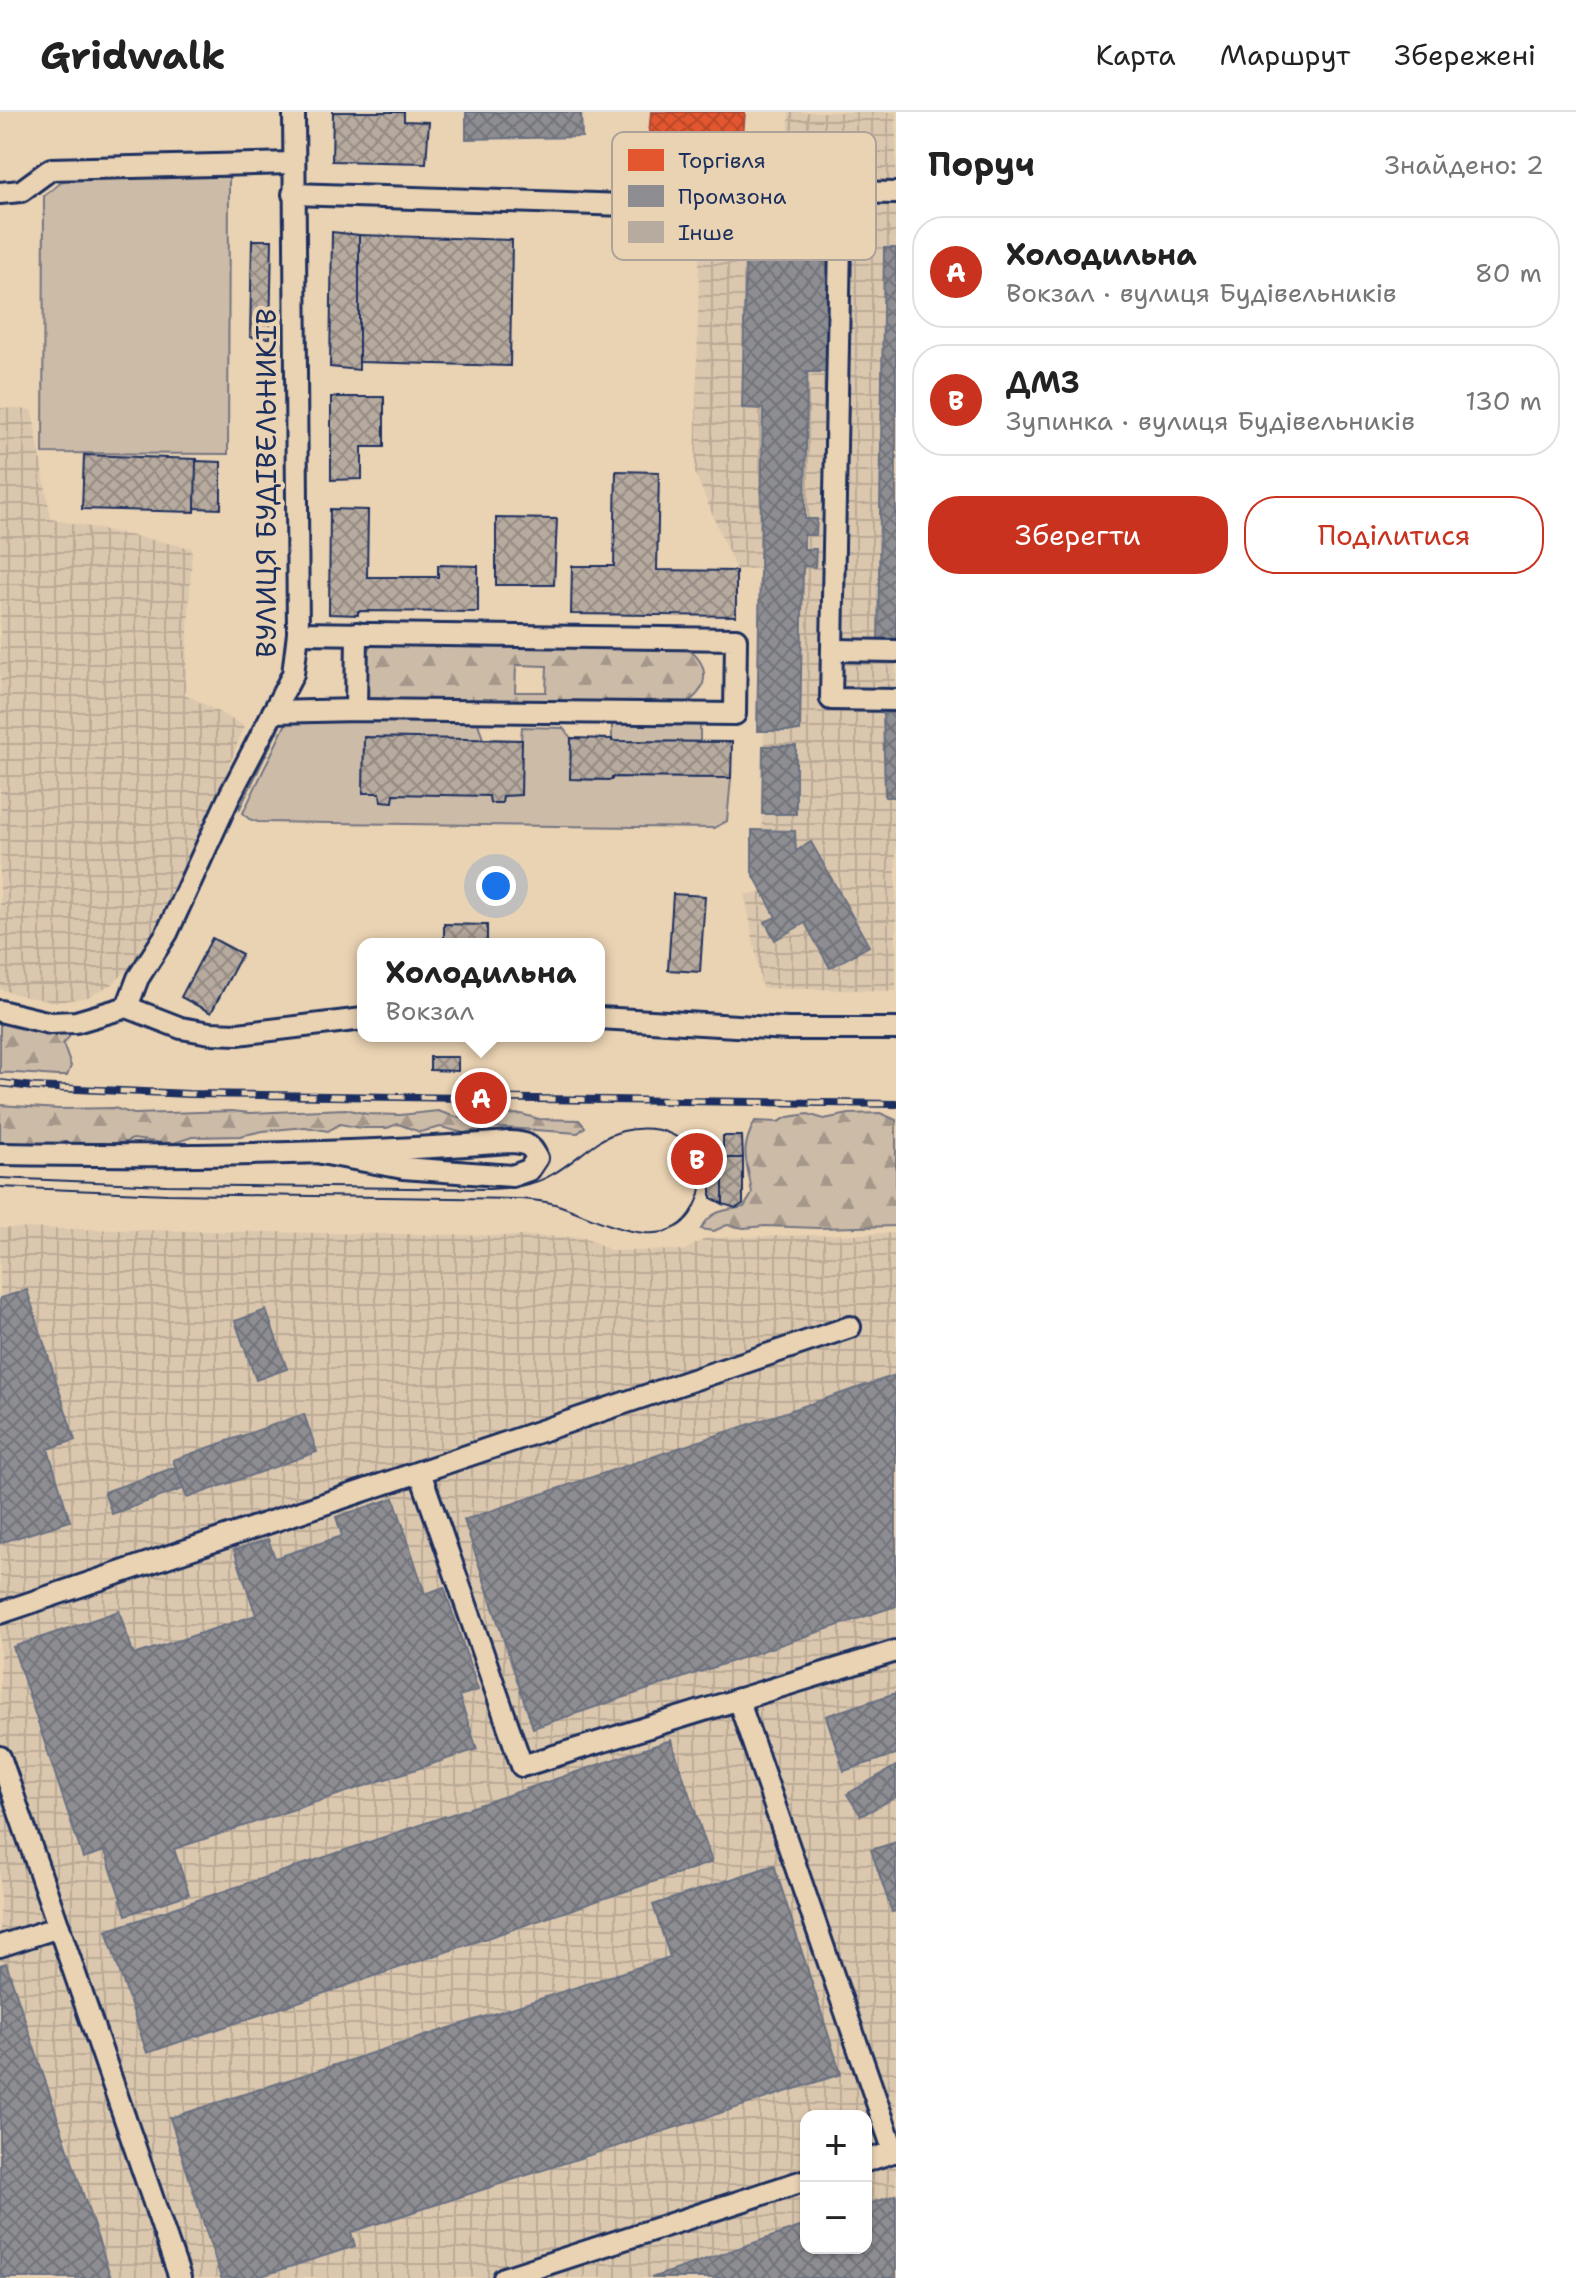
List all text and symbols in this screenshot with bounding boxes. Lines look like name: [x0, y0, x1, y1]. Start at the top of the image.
text: Gridwalk: [40, 30, 226, 81]
text: Карта: [1096, 36, 1176, 74]
text: Маршрут: [1220, 36, 1350, 74]
text: Збережені: [1394, 36, 1536, 74]
legend: [612, 132, 876, 260]
text: Поруч: [928, 141, 1035, 187]
text: Торгівля: [678, 146, 766, 175]
text: Знайдено: 2: [1385, 147, 1544, 182]
text: Промзона: [678, 182, 787, 211]
text: Інше: [678, 218, 734, 247]
text: Холодильна: [1006, 234, 1197, 275]
text: A: [946, 255, 966, 290]
text: 80 m: [1475, 255, 1542, 290]
text: Вокзал · вулиця Будівельників: [1006, 275, 1397, 310]
street label: ВУЛИЦЯ БУДІВЕЛЬНИКІВ: [247, 308, 285, 658]
text: ДМЗ: [1006, 362, 1079, 403]
text: B: [948, 383, 964, 418]
text: 130 m: [1465, 383, 1542, 418]
text: Зупинка · вулиця Будівельників: [1006, 403, 1415, 438]
button: Зберегти: [928, 496, 1228, 574]
button: Поділитися: [1244, 496, 1544, 574]
your location: [476, 866, 516, 906]
popup: [357, 938, 605, 1042]
text: Холодильна: [386, 952, 576, 993]
text: Вокзал: [386, 993, 474, 1028]
pin: A: [455, 1068, 507, 1128]
pin: B: [671, 1129, 723, 1189]
map controls: [800, 2110, 872, 2254]
button: +: [800, 2110, 872, 2182]
button: −: [800, 2182, 872, 2254]

